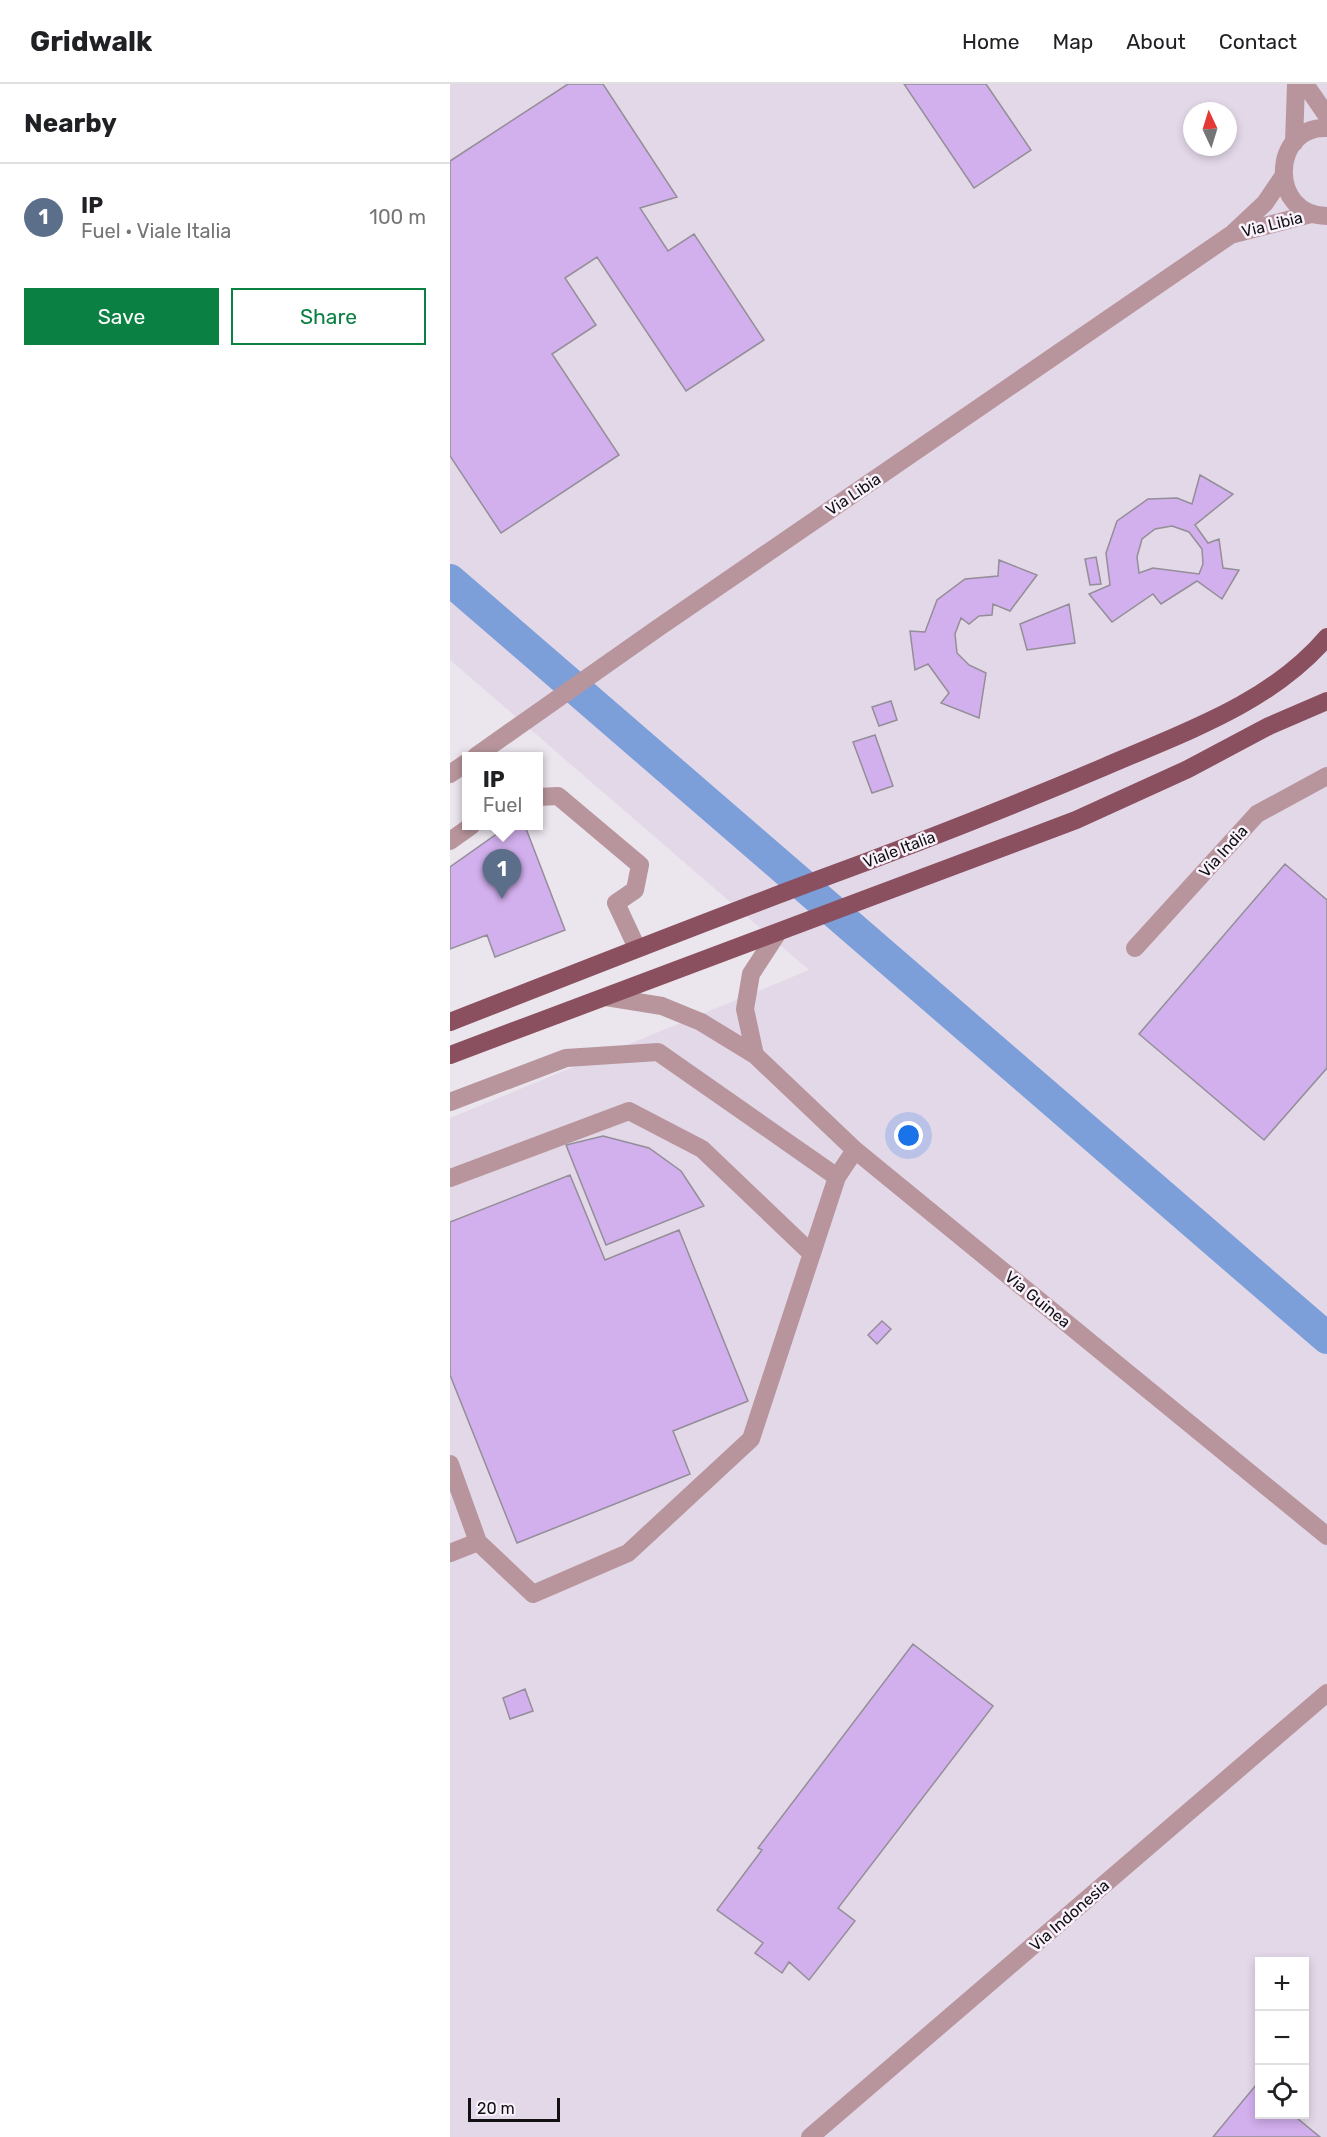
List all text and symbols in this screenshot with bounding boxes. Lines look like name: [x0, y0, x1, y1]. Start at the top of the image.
text: Gridwalk: [30, 25, 152, 58]
text: Home: [962, 29, 1019, 54]
text: Map: [1052, 29, 1093, 54]
text: About: [1126, 29, 1186, 54]
text: Contact: [1219, 29, 1297, 54]
north arrow: [1183, 102, 1237, 156]
text: Nearby: [24, 108, 117, 139]
text: IP: [81, 192, 103, 219]
text: 1: [39, 205, 48, 229]
text: 100 m: [369, 205, 426, 229]
street label: Via Libia: [1240, 208, 1305, 241]
text: Fuel · Viale Italia: [81, 219, 231, 243]
button: Save: [24, 288, 219, 345]
button: Share: [231, 288, 426, 345]
street label: Via Libia: [822, 469, 884, 520]
popup: [462, 752, 543, 830]
text: IP: [483, 766, 505, 793]
text: Fuel: [483, 793, 522, 817]
street label: Via India: [1195, 821, 1252, 881]
street label: Viale Italia: [860, 827, 938, 872]
pin: 1: [482, 850, 522, 899]
your location: [894, 1121, 923, 1150]
street label: Via Guinea: [1001, 1267, 1074, 1332]
street label: Via Indonesia: [1026, 1876, 1113, 1955]
map controls: [1255, 1957, 1309, 2119]
button: +: [1255, 1957, 1309, 2011]
button: −: [1255, 2011, 1309, 2065]
button: locate: [1255, 2065, 1309, 2119]
scale bar: [468, 2095, 560, 2122]
text: 20 m: [477, 2099, 515, 2118]

